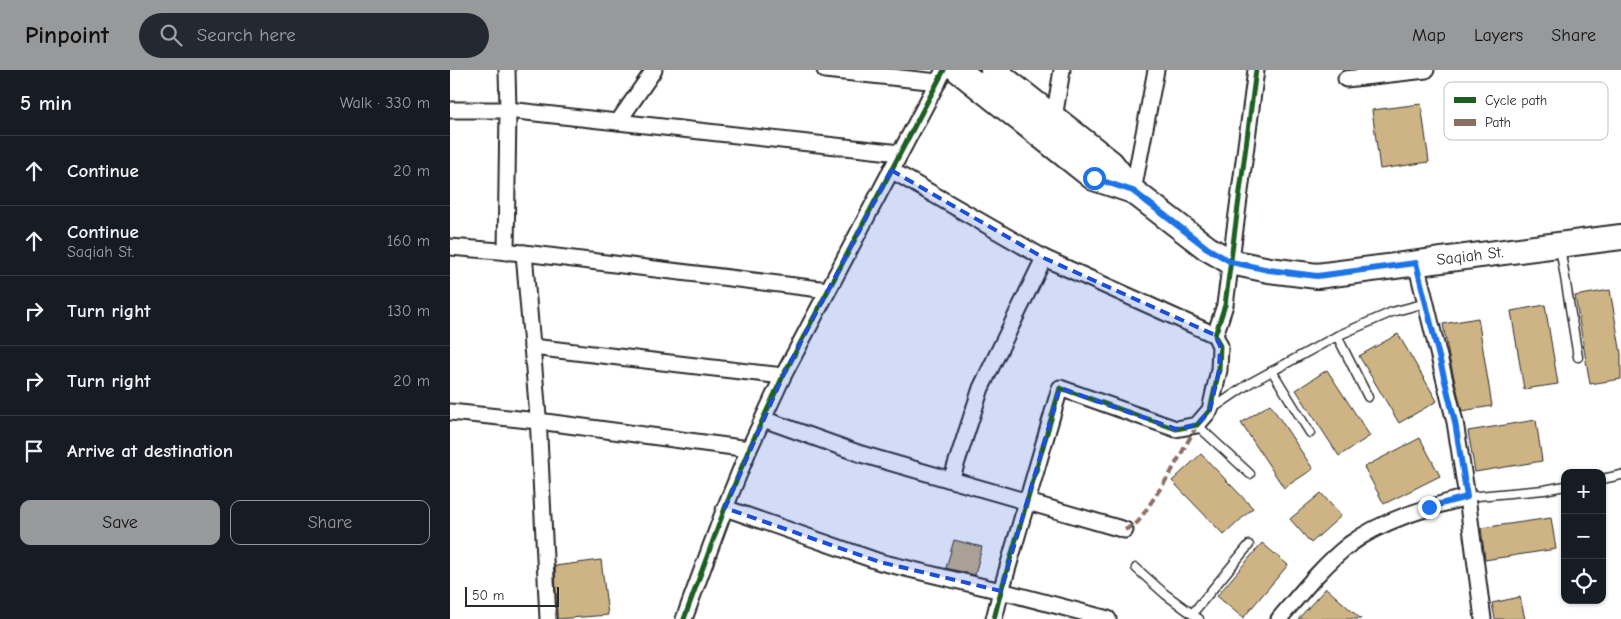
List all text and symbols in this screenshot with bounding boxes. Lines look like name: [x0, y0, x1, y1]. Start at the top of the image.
search box: [139, 13, 489, 58]
text: Pinpoint: [25, 21, 109, 49]
icon: search: [157, 21, 185, 49]
text: Search here: [197, 24, 296, 46]
text: Map: [1412, 25, 1446, 46]
text: Layers: [1474, 25, 1523, 46]
text: Share: [1551, 25, 1596, 46]
legend: [1444, 82, 1608, 140]
text: 5 min: [20, 91, 72, 115]
text: Cycle path: [1485, 92, 1547, 109]
text: Walk · 330 m: [340, 94, 430, 112]
text: Path: [1485, 114, 1511, 131]
icon: ahead: [20, 157, 48, 185]
text: Continue: [67, 160, 139, 182]
text: 20 m: [393, 162, 430, 180]
route start: [1083, 167, 1106, 190]
text: Continue: [67, 221, 139, 243]
icon: ahead: [20, 227, 48, 255]
text: 160 m: [387, 232, 430, 250]
text: Saqiah St.: [67, 243, 134, 261]
street label: Saqiah St.: [1436, 243, 1504, 269]
icon: right: [20, 297, 48, 325]
text: Turn right: [67, 300, 151, 322]
text: 130 m: [387, 302, 430, 320]
icon: right: [20, 367, 48, 395]
text: Turn right: [67, 370, 151, 392]
text: 20 m: [393, 372, 430, 390]
icon: arrive: [20, 437, 48, 465]
text: Arrive at destination: [67, 440, 233, 462]
map controls: [1561, 469, 1606, 604]
button: +: [1561, 469, 1606, 514]
route end: [1418, 496, 1441, 519]
button: Save: [20, 500, 220, 545]
button: Share: [230, 500, 430, 545]
button: −: [1561, 514, 1606, 559]
button: locate: [1561, 559, 1606, 604]
scale bar: [465, 584, 559, 607]
text: 50 m: [472, 587, 504, 604]

